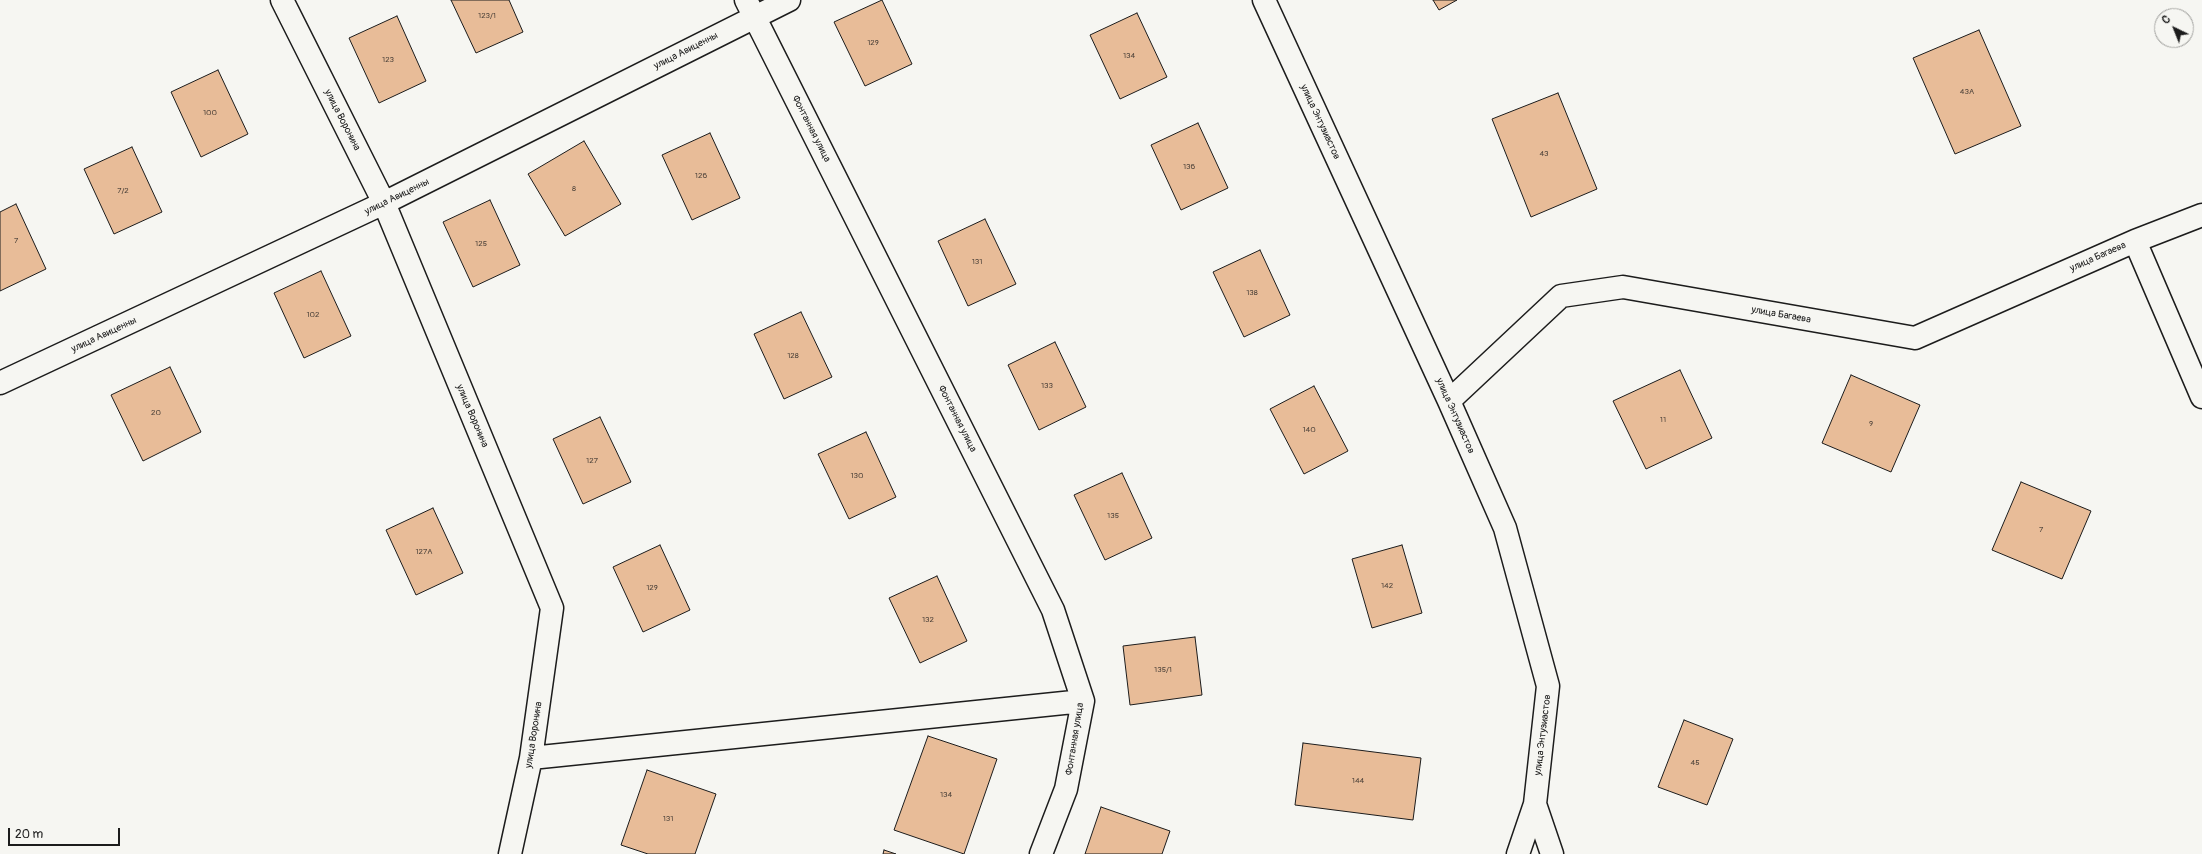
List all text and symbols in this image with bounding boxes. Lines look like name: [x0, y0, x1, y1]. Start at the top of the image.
north arrow: [2154, 8, 2194, 48]
house number: 123/1: [478, 11, 496, 21]
text: С: [2159, 13, 2173, 27]
street label: улица Авиценны: [652, 30, 720, 72]
house number: 129: [867, 38, 879, 48]
house number: 134: [1123, 51, 1135, 61]
house number: 123: [382, 55, 394, 65]
street label: улица Энтузиастов: [1297, 83, 1343, 161]
street label: улица Воронина: [321, 87, 363, 153]
house number: 43А: [1960, 87, 1974, 97]
street label: Фонтанная улица: [789, 94, 833, 164]
house number: 100: [203, 108, 217, 118]
house number: 43: [1539, 149, 1549, 159]
house number: 136: [1183, 162, 1195, 172]
house number: 126: [695, 171, 707, 181]
street label: улица Авиценны: [363, 176, 431, 218]
house number: 8: [572, 184, 576, 194]
house number: 7/2: [117, 186, 129, 196]
house number: 7: [14, 236, 18, 246]
house number: 125: [475, 239, 487, 249]
street label: улица Багаева: [2068, 239, 2128, 275]
house number: 131: [972, 257, 982, 267]
house number: 138: [1246, 288, 1258, 298]
street label: улица Багаева: [1750, 304, 1812, 326]
house number: 102: [306, 310, 320, 320]
street label: улица Авиценны: [69, 315, 139, 355]
house number: 128: [787, 351, 799, 361]
street label: улица Энтузиастов: [1433, 376, 1477, 456]
house number: 133: [1041, 381, 1053, 391]
street label: улица Воронина: [453, 383, 491, 449]
street label: Фонтанная улица: [935, 384, 979, 454]
house number: 20: [151, 408, 161, 418]
house number: 11: [1660, 415, 1666, 425]
house number: 9: [1869, 419, 1873, 429]
house number: 140: [1302, 425, 1316, 435]
house number: 127: [586, 456, 598, 466]
house number: 130: [850, 471, 864, 481]
house number: 135: [1107, 511, 1119, 521]
house number: 7: [2039, 525, 2043, 535]
house number: 127А: [415, 547, 433, 557]
house number: 142: [1381, 581, 1393, 591]
house number: 129: [646, 583, 658, 593]
house number: 132: [922, 615, 934, 625]
house number: 135/1: [1154, 665, 1172, 675]
street label: улица Энтузиастов: [1532, 694, 1554, 776]
street label: улица Воронина: [523, 701, 545, 769]
street label: Фонтанная улица: [1063, 702, 1087, 776]
house number: 45: [1691, 758, 1699, 768]
house number: 144: [1352, 776, 1364, 786]
house number: 134: [940, 790, 952, 800]
house number: 131: [663, 814, 673, 824]
scale bar: [10, 820, 122, 846]
text: 20 m: [15, 827, 43, 842]

